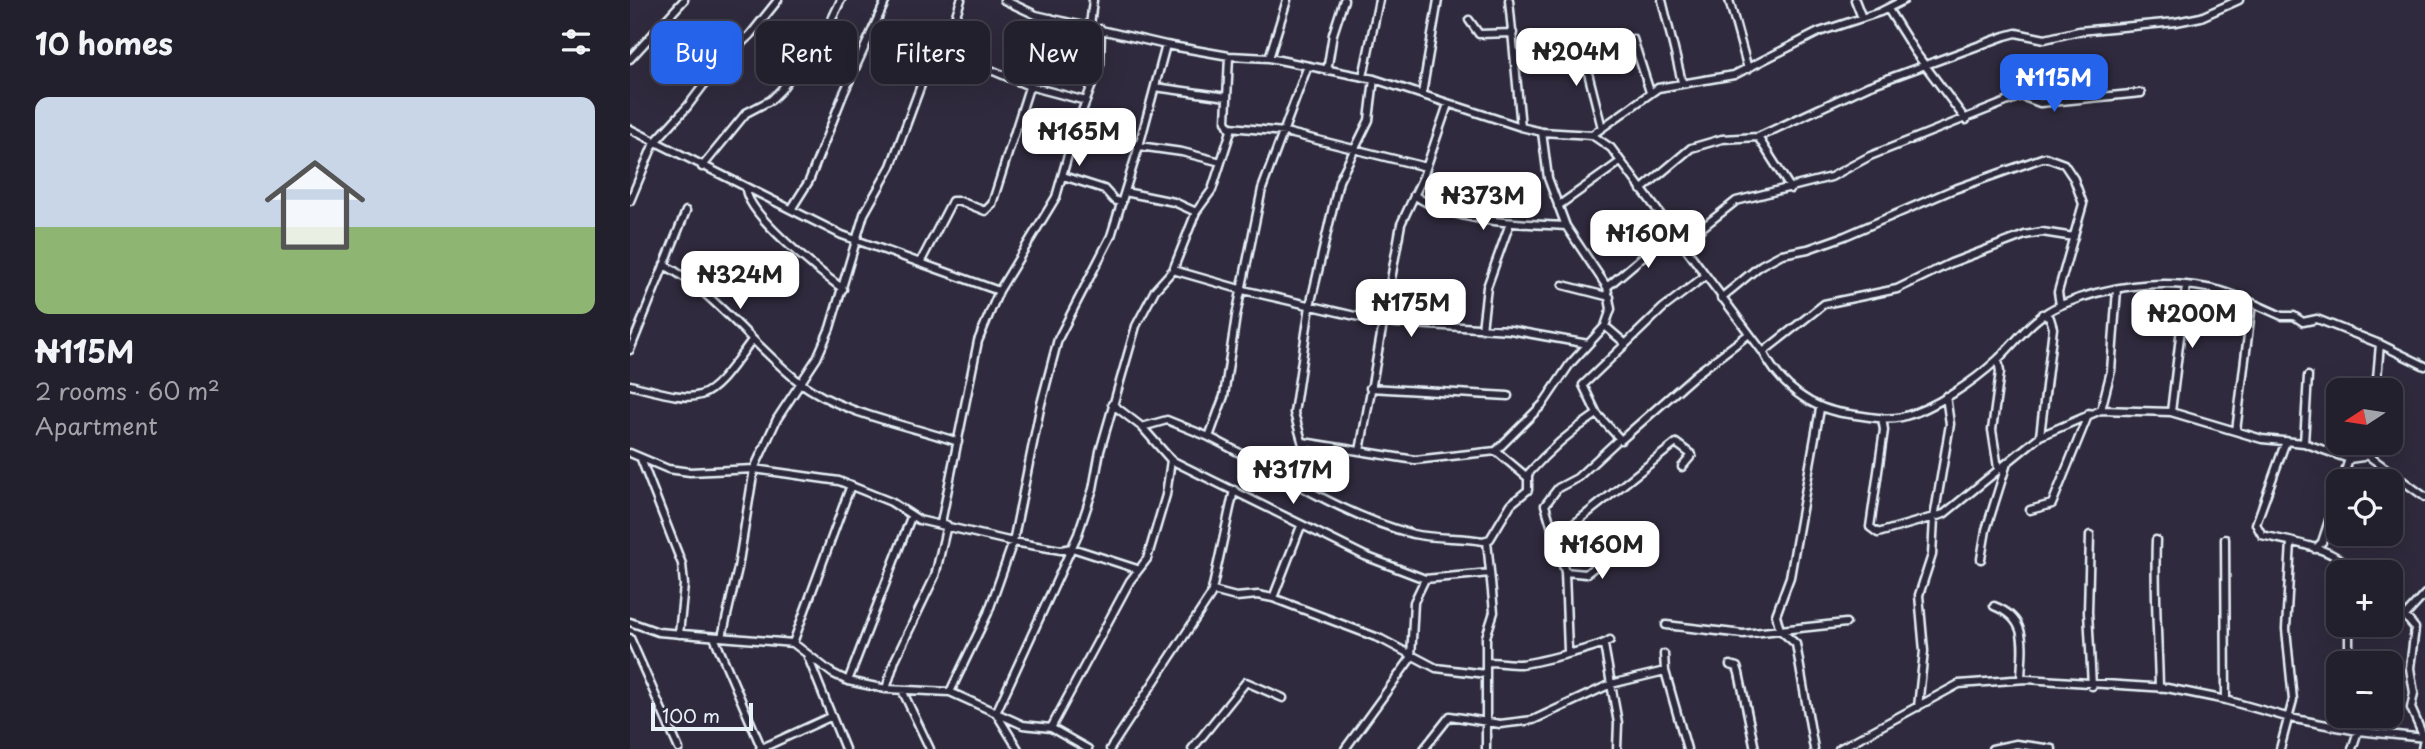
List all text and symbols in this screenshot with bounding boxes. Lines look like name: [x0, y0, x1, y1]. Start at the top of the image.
text: 10 homes: [35, 20, 173, 65]
chip: Buy: [651, 21, 742, 84]
chip: Rent: [756, 21, 857, 84]
chip: Filters: [871, 21, 990, 84]
chip: New: [1004, 21, 1102, 84]
icon: filters: [557, 23, 595, 61]
pin: ₦204M: [1527, 28, 1625, 88]
text: ₦204M: [1532, 33, 1620, 68]
pin: ₦115M: [2005, 54, 2103, 114]
text: ₦115M: [2016, 59, 2092, 94]
pin: ₦165M: [1030, 108, 1128, 168]
text: ₦165M: [1038, 113, 1120, 148]
icon: home: [252, 142, 378, 268]
pin: ₦373M: [1434, 173, 1532, 232]
text: ₦373M: [1441, 177, 1525, 212]
pin: ₦160M: [1599, 210, 1697, 270]
text: ₦160M: [1606, 215, 1690, 250]
pin: ₦324M: [691, 252, 789, 311]
text: ₦324M: [697, 256, 783, 291]
pin: ₦175M: [1362, 280, 1460, 339]
text: ₦175M: [1372, 284, 1450, 319]
pin: ₦200M: [2143, 290, 2241, 350]
text: ₦200M: [2147, 295, 2237, 330]
text: ₦115M: [35, 328, 134, 373]
text: 2 rooms · 60 m²: [35, 373, 220, 408]
north arrow: [2326, 378, 2403, 455]
map controls: [2326, 378, 2403, 728]
text: Apartment: [35, 408, 158, 443]
pin: ₦317M: [1244, 447, 1342, 506]
text: ₦317M: [1253, 451, 1333, 486]
button: locate: [2326, 469, 2403, 546]
pin: ₦160M: [1553, 522, 1651, 581]
text: ₦160M: [1560, 526, 1644, 561]
button: +: [2326, 560, 2403, 637]
button: −: [2326, 651, 2403, 728]
scale bar: [651, 700, 752, 732]
text: 100 m: [662, 701, 720, 729]

